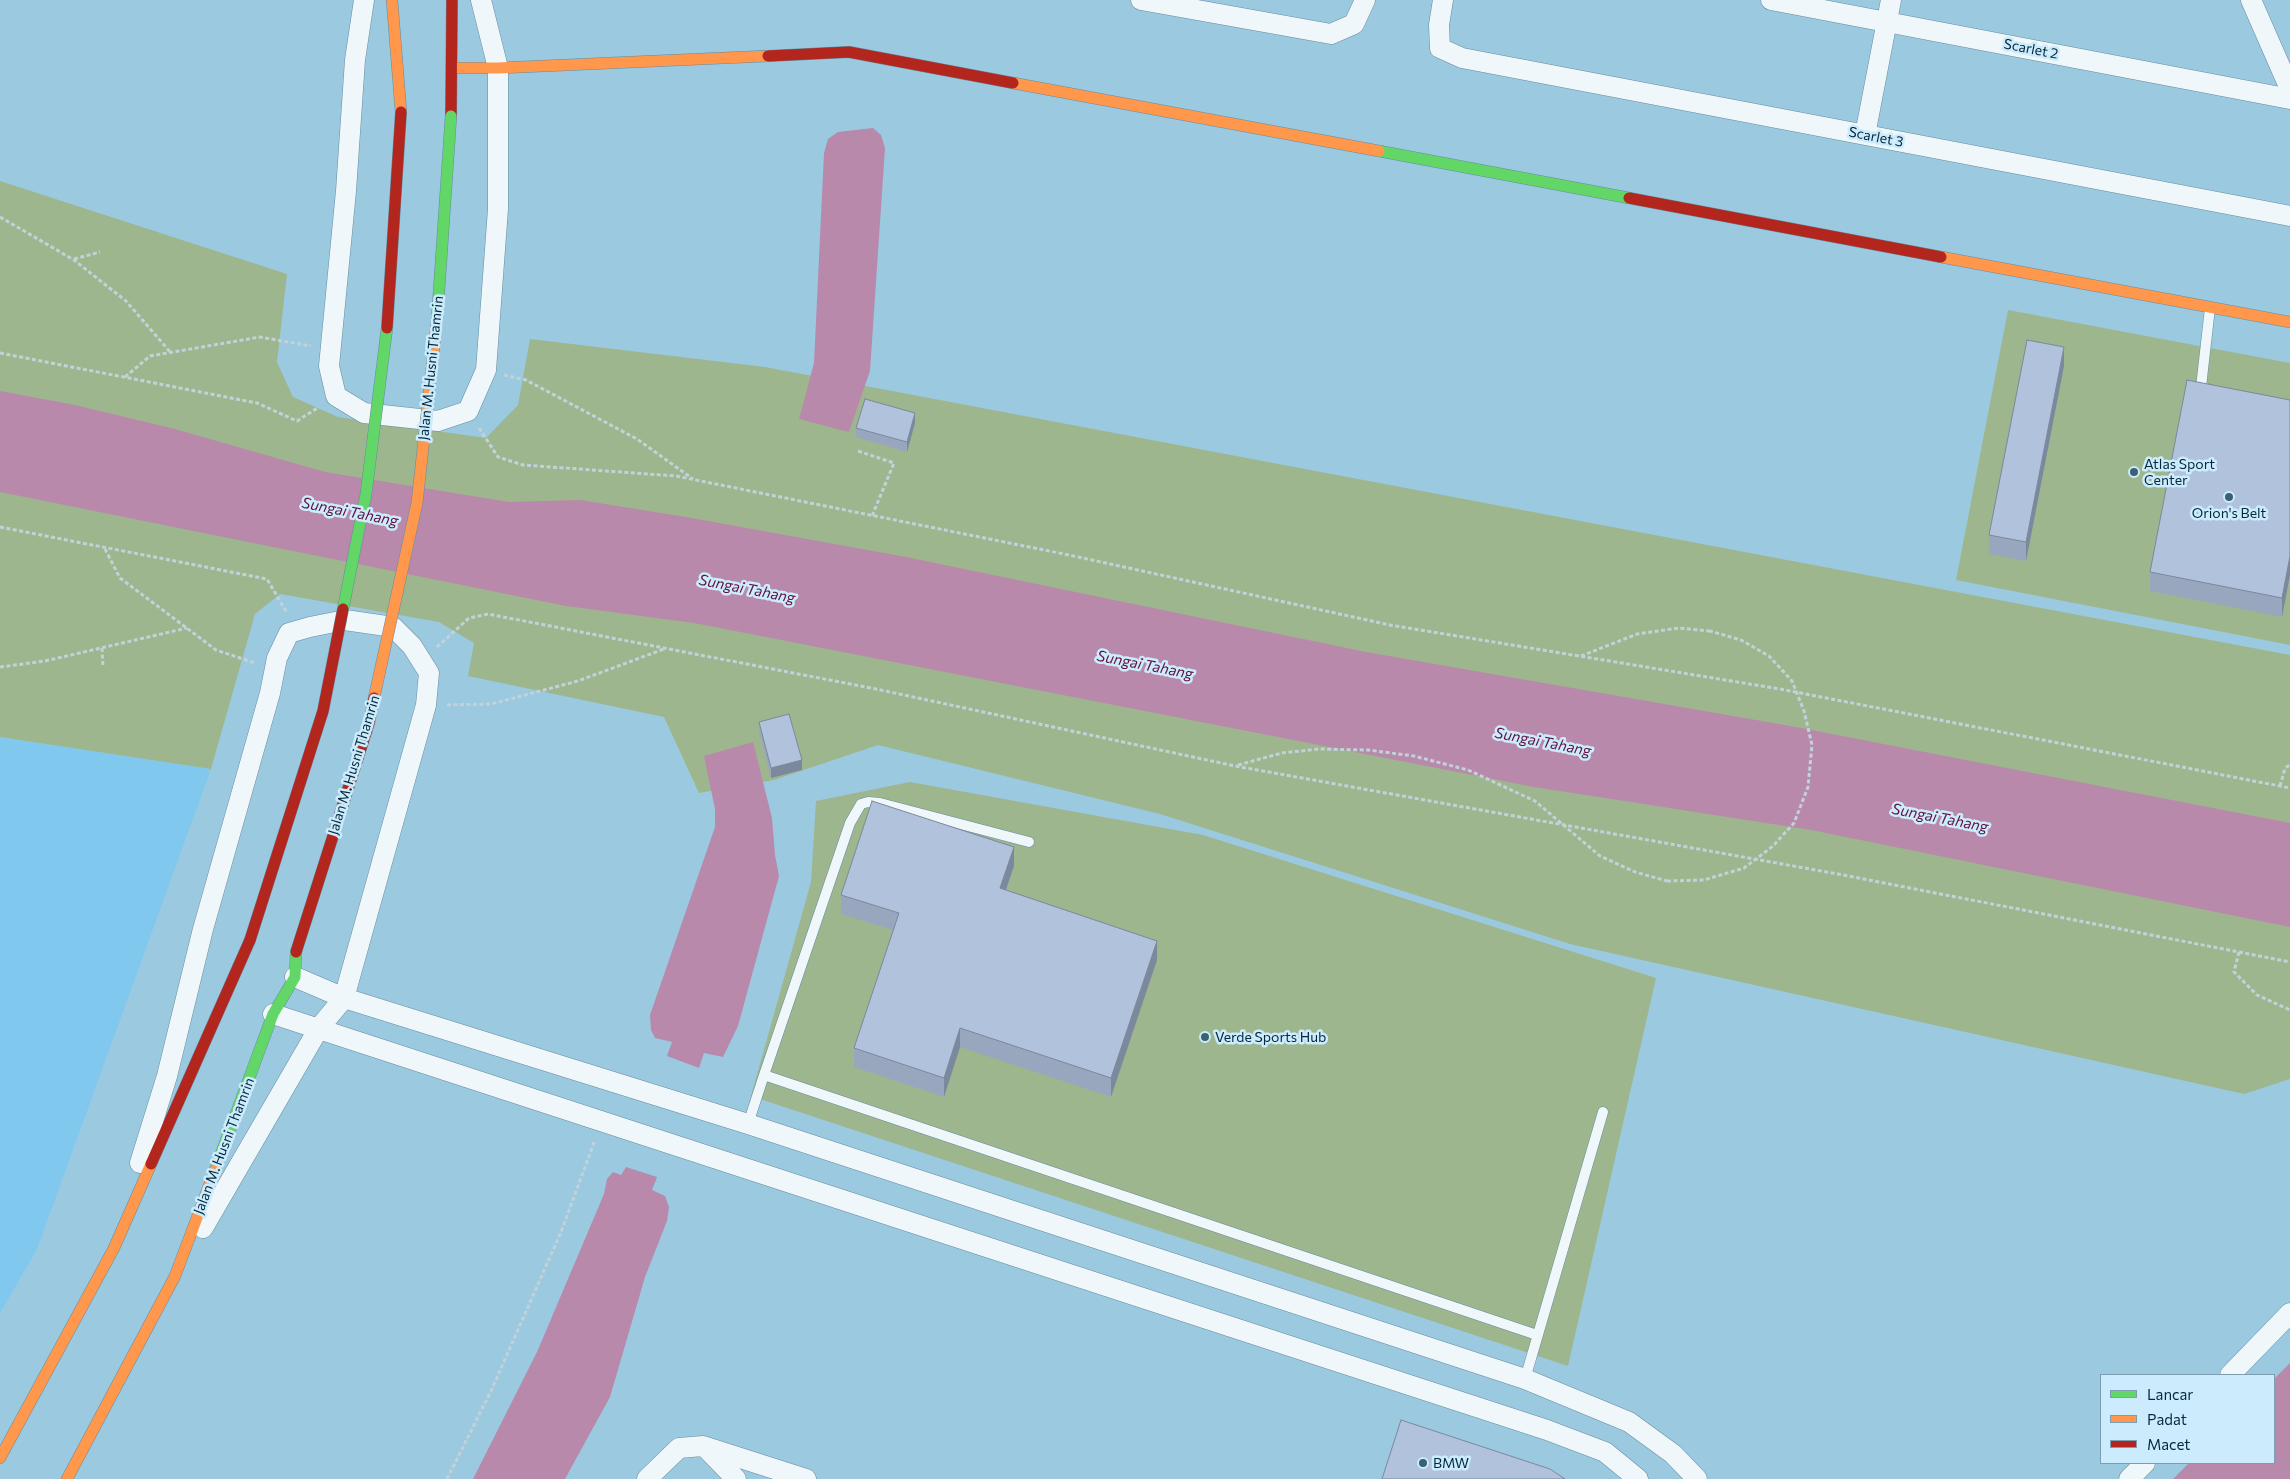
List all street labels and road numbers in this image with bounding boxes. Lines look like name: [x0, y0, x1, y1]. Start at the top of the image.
street label: Scarlet 2: [2002, 36, 2060, 62]
street label: Scarlet 3: [1847, 123, 1905, 151]
street label: Jalan M. Husni Thamrin: [415, 295, 447, 441]
street label: Jalan M. Husni Thamrin: [325, 693, 383, 837]
street label: Jalan M. Husni Thamrin: [190, 1075, 258, 1217]

